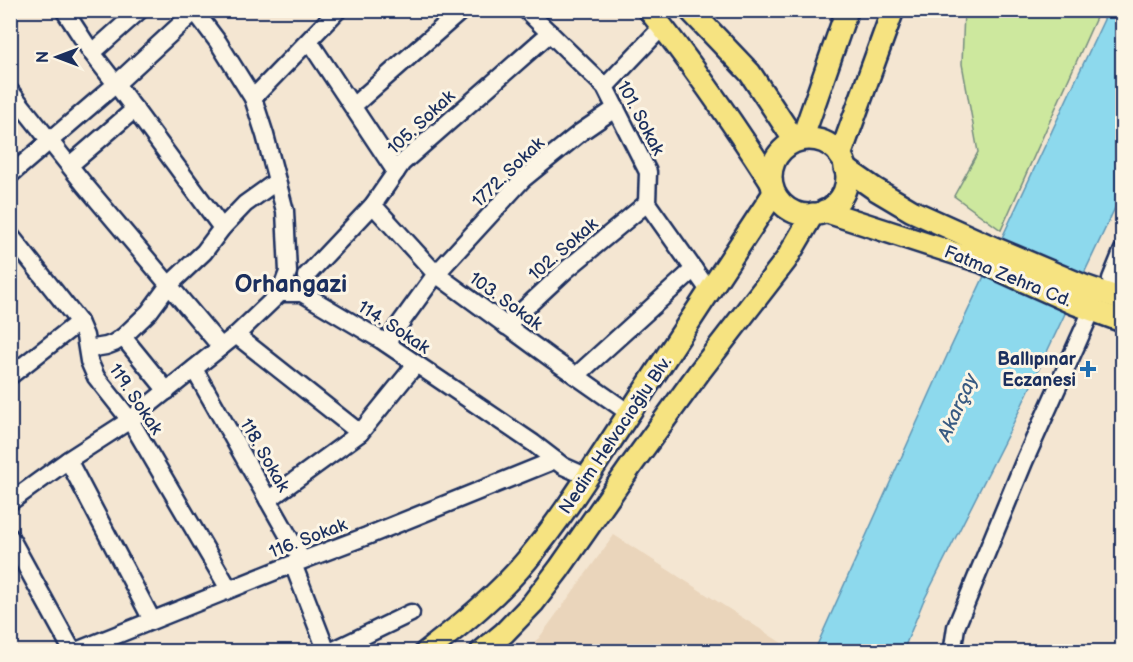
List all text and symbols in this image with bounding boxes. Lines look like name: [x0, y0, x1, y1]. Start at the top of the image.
north arrow: [27, 27, 87, 87]
text: N: [34, 51, 53, 63]
street label: 101. Sokak: [612, 77, 669, 159]
street label: 105. Sokak: [383, 86, 460, 159]
street label: 1772. Sokak: [468, 133, 549, 212]
street label: 102. Sokak: [524, 214, 602, 285]
street label: Fatma Zehra Cd.: [941, 241, 1074, 312]
street label: 103. Sokak: [465, 268, 547, 335]
district label: Orhangazi: [235, 270, 347, 299]
street label: 114. Sokak: [354, 296, 434, 359]
place label: Ballıpınar Eczanesi: [997, 349, 1077, 391]
street label: Nedim Helvacıoğlu Blv.: [555, 352, 676, 518]
street label: 119. Sokak: [104, 360, 167, 439]
marker: Ballıpınar Eczanesi: [1081, 362, 1095, 376]
water label: Akarçay: [932, 369, 984, 446]
street label: 118. Sokak: [235, 415, 294, 496]
street label: 116. Sokak: [266, 514, 350, 563]

